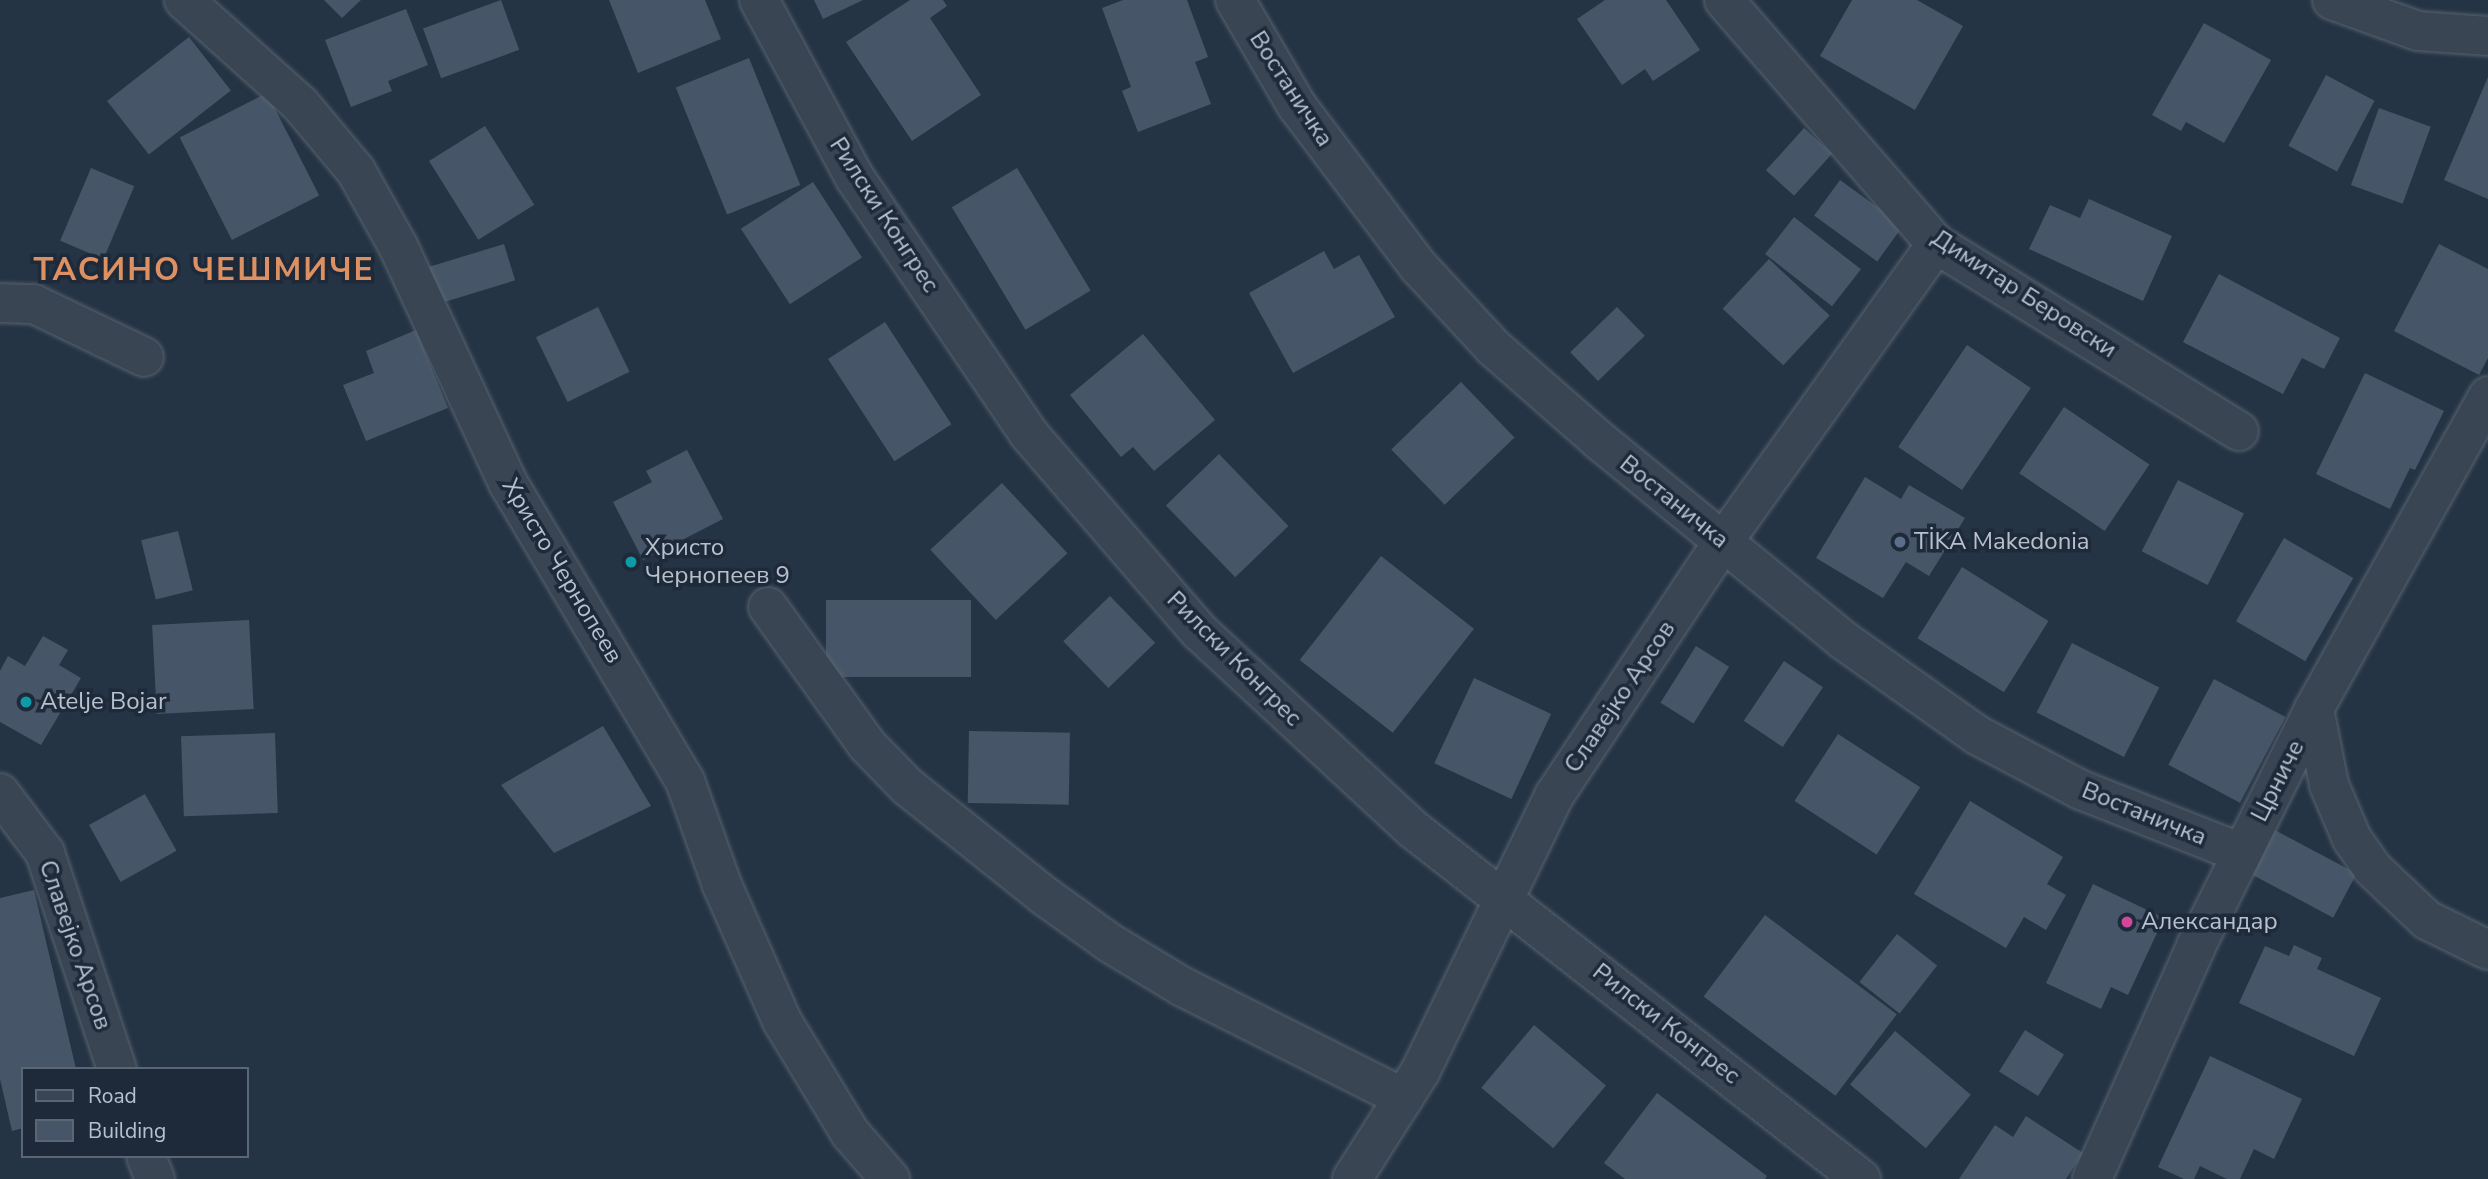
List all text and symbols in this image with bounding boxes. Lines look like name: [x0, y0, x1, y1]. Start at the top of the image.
street label: Востаничка: [1243, 26, 1339, 152]
street label: Рилски Конгрес: [823, 132, 945, 298]
street label: Димитар Беровски: [1926, 224, 2122, 364]
district label: ТАСИНО ЧЕШМИЧЕ: [35, 251, 373, 289]
street label: Востаничка: [1614, 449, 1734, 555]
street label: Христо Чернопеев: [496, 474, 628, 668]
place label: TİKA Makedonia: [1914, 528, 2090, 556]
place label: Христо Чернопеев 9: [645, 534, 790, 590]
marker: TİKA Makedonia: [1892, 534, 1908, 550]
marker: Христо Чернопеев 9: [623, 554, 639, 570]
street label: Рилски Конгрес: [1161, 586, 1307, 732]
street label: Славејко Арсов: [1559, 616, 1681, 778]
place label: Atelje Bojar: [40, 688, 166, 716]
marker: Atelje Bojar: [18, 694, 34, 710]
street label: Црниче: [2245, 735, 2311, 827]
street label: Востаничка: [2078, 776, 2210, 852]
street label: Славејко Арсов: [33, 857, 117, 1033]
place label: Александар: [2141, 908, 2278, 936]
marker: Александар: [2119, 914, 2135, 930]
street label: Рилски Конгрес: [1587, 958, 1745, 1090]
legend: [21, 1067, 248, 1158]
text: Road: [88, 1082, 137, 1110]
text: Building: [88, 1117, 166, 1145]

